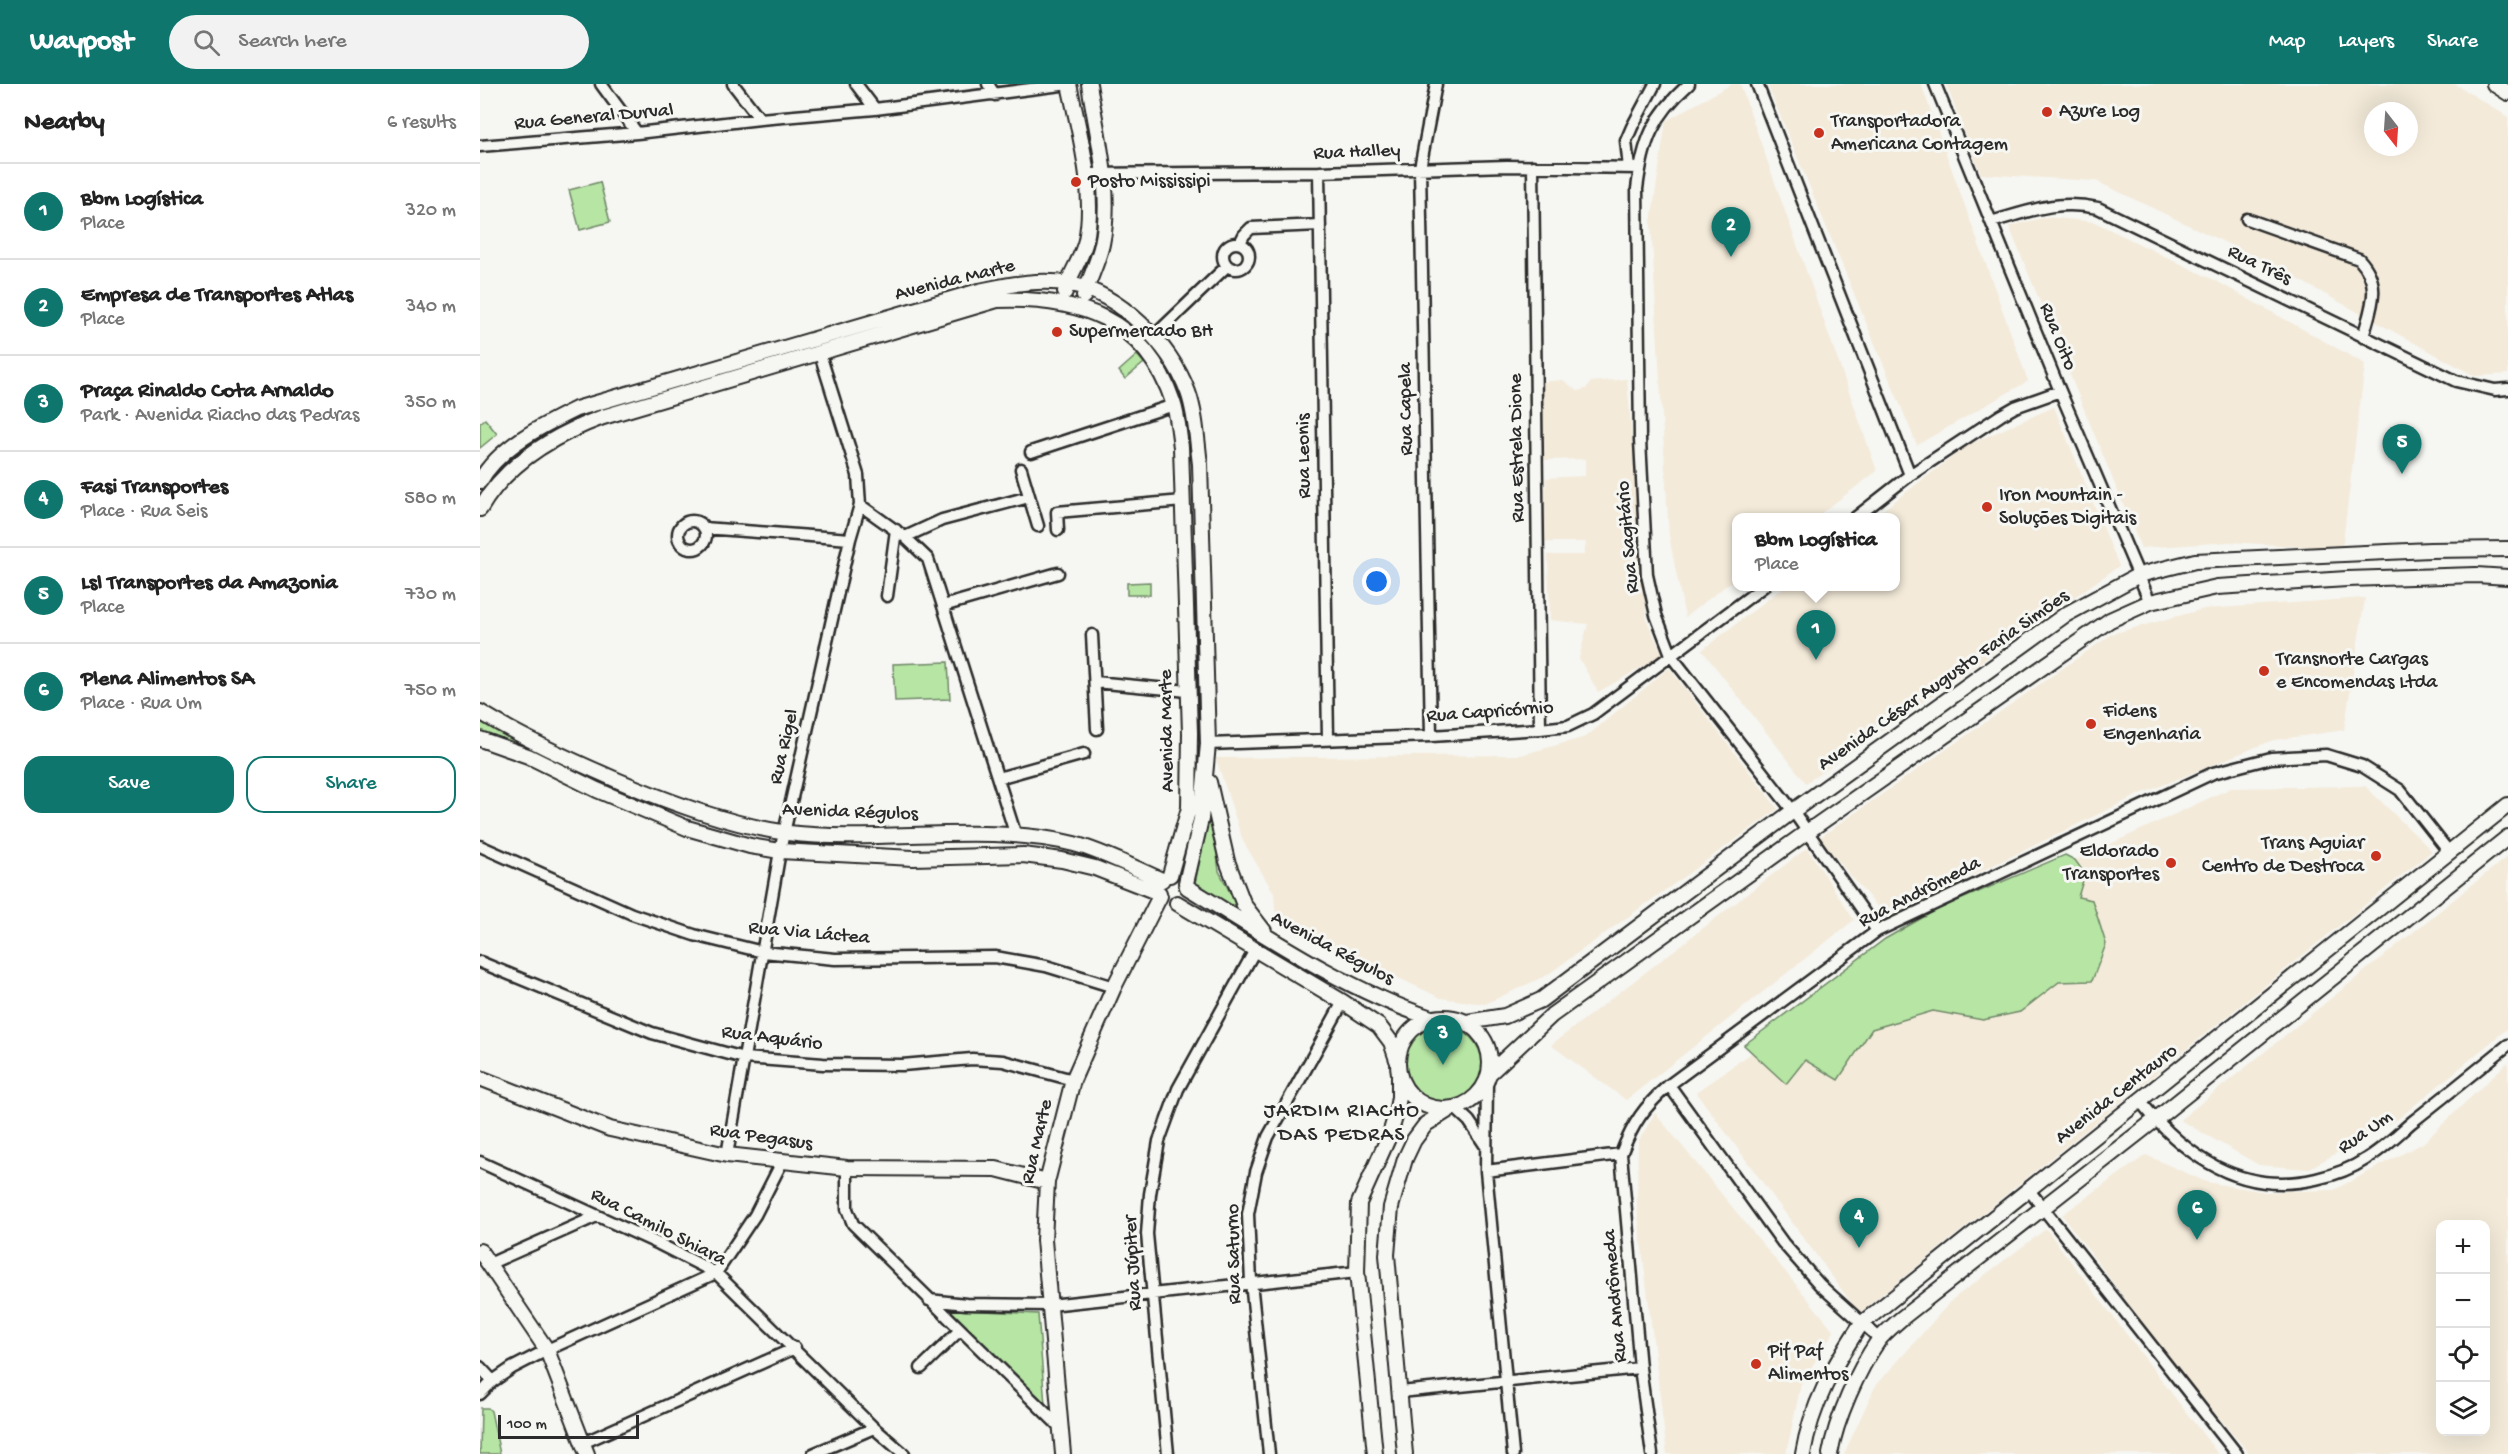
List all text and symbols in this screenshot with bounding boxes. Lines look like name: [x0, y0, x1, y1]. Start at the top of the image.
search box: [169, 15, 589, 69]
text: Waypost: [30, 26, 133, 59]
icon: search: [190, 26, 223, 59]
text: Search here: [238, 29, 347, 55]
text: Map: [2269, 30, 2305, 55]
text: Layers: [2338, 30, 2394, 55]
text: Share: [2427, 30, 2478, 55]
street label: Rua General Durval: [513, 100, 675, 136]
place label: Azure Log: [2059, 101, 2140, 124]
north arrow: [2364, 102, 2418, 156]
marker: Azure Log: [2040, 105, 2054, 119]
text: Nearby: [24, 108, 105, 139]
place label: Transportadora Americana Contagem: [1830, 111, 2008, 157]
text: 6 results: [387, 112, 456, 135]
marker: Transportadora Americana Contagem: [1812, 126, 1826, 140]
street label: Rua Halley: [1313, 140, 1401, 166]
place label: Posto Mississipi: [1087, 171, 1211, 194]
marker: Posto Mississipi: [1069, 175, 1083, 189]
text: Bbm Logística: [81, 187, 203, 213]
text: 1: [39, 200, 48, 223]
text: 320 m: [406, 200, 456, 223]
pin: 2: [1712, 208, 1750, 257]
text: Place: [81, 213, 125, 236]
street label: Rua Três: [2223, 241, 2295, 292]
street label: Avenida Marte: [893, 255, 1018, 307]
text: Empresa de Transportes Atlas: [81, 283, 353, 309]
text: 2: [39, 296, 48, 319]
text: 340 m: [406, 296, 456, 319]
street label: Rua Oito: [2033, 300, 2081, 374]
text: Place: [81, 309, 125, 332]
place label: Supermercado BH: [1069, 321, 1213, 344]
marker: Supermercado BH: [1050, 325, 1064, 339]
street label: Rua Capela: [1395, 361, 1419, 456]
street label: Rua Estrela Dione: [1505, 373, 1531, 523]
text: Praça Rinaldo Cota Arnaldo: [81, 379, 334, 405]
text: 3: [38, 392, 49, 415]
text: 350 m: [405, 392, 456, 415]
text: Park · Avenida Riacho das Pedras: [81, 405, 359, 428]
street label: Rua Leonis: [1293, 413, 1317, 499]
pin: 5: [2382, 424, 2422, 474]
text: Fasi Transportes: [81, 475, 228, 501]
street label: Rua Sagitário: [1613, 480, 1645, 594]
place label: Iron Mountain - Soluções Digitais: [1999, 485, 2137, 531]
text: 4: [39, 488, 48, 511]
text: 580 m: [404, 488, 456, 511]
marker: Iron Mountain - Soluções Digitais: [1980, 500, 1994, 514]
text: Place · Rua Seis: [81, 501, 207, 524]
popup: [1732, 513, 1900, 591]
text: Bbm Logística: [1755, 528, 1877, 554]
text: Place: [1755, 554, 1799, 577]
your location: [1362, 567, 1391, 596]
text: Lsl Transportes da Amazonia: [81, 571, 338, 597]
text: 5: [38, 584, 49, 607]
text: 730 m: [405, 584, 456, 607]
street label: Avenida César Augusto Faria Simões: [1814, 585, 2074, 777]
text: Place: [81, 597, 125, 620]
pin: 1: [1796, 610, 1836, 660]
place label: Transnorte Cargas e Encomendas Ltda: [2275, 649, 2438, 695]
marker: Transnorte Cargas e Encomendas Ltda: [2257, 664, 2271, 678]
text: Plena Alimentos SA: [81, 667, 254, 693]
street label: Avenida Marte: [1155, 669, 1181, 793]
text: 6: [38, 680, 49, 703]
text: 750 m: [405, 680, 456, 703]
text: Place · Rua Um: [81, 693, 202, 716]
street label: Rua Capricórnio: [1426, 697, 1554, 729]
place label: Fidens Engenharia: [2102, 701, 2201, 747]
street label: Rua Rigel: [765, 707, 805, 787]
marker: Fidens Engenharia: [2084, 717, 2098, 731]
button: Save: [24, 756, 234, 813]
button: Share: [246, 756, 456, 813]
street label: Avenida Régulos: [782, 799, 919, 827]
place label: Trans Aguiar Centro de Destroca: [2202, 833, 2366, 879]
place label: Eldorado Transportes: [2062, 841, 2160, 887]
marker: Trans Aguiar Centro de Destroca: [2369, 849, 2383, 863]
street label: Rua Andrômeda: [1855, 852, 1986, 934]
marker: Eldorado Transportes: [2164, 856, 2178, 870]
street label: Avenida Régulos: [1267, 907, 1398, 991]
street label: Rua Via Láctea: [747, 917, 872, 951]
pin: 3: [1424, 1016, 1462, 1065]
street label: Rua Aquário: [720, 1021, 824, 1057]
street label: Avenida Centauro: [2051, 1040, 2183, 1150]
street label: Rua Marte: [1017, 1097, 1059, 1187]
district label: JARDIM RIACHO DAS PEDRAS: [1264, 1100, 1420, 1149]
street label: Rua Um: [2334, 1106, 2398, 1160]
street label: Rua Pegasus: [708, 1119, 815, 1157]
street label: Rua Camilo Shiara: [586, 1184, 731, 1273]
pin: 6: [2178, 1190, 2216, 1240]
pin: 4: [1840, 1198, 1878, 1248]
street label: Rua Saturno: [1223, 1204, 1247, 1304]
street label: Rua Júpiter: [1120, 1213, 1148, 1311]
map controls: [2436, 1220, 2490, 1436]
button: +: [2436, 1220, 2490, 1274]
street label: Rua Andrômeda: [1599, 1228, 1633, 1364]
button: −: [2436, 1274, 2490, 1328]
button: locate: [2436, 1328, 2490, 1382]
place label: Pif Paf Alimentos: [1767, 1341, 1849, 1387]
marker: Pif Paf Alimentos: [1749, 1357, 1763, 1371]
button: layers: [2436, 1382, 2490, 1436]
scale bar: [498, 1412, 639, 1440]
text: 100 m: [507, 1416, 547, 1435]

